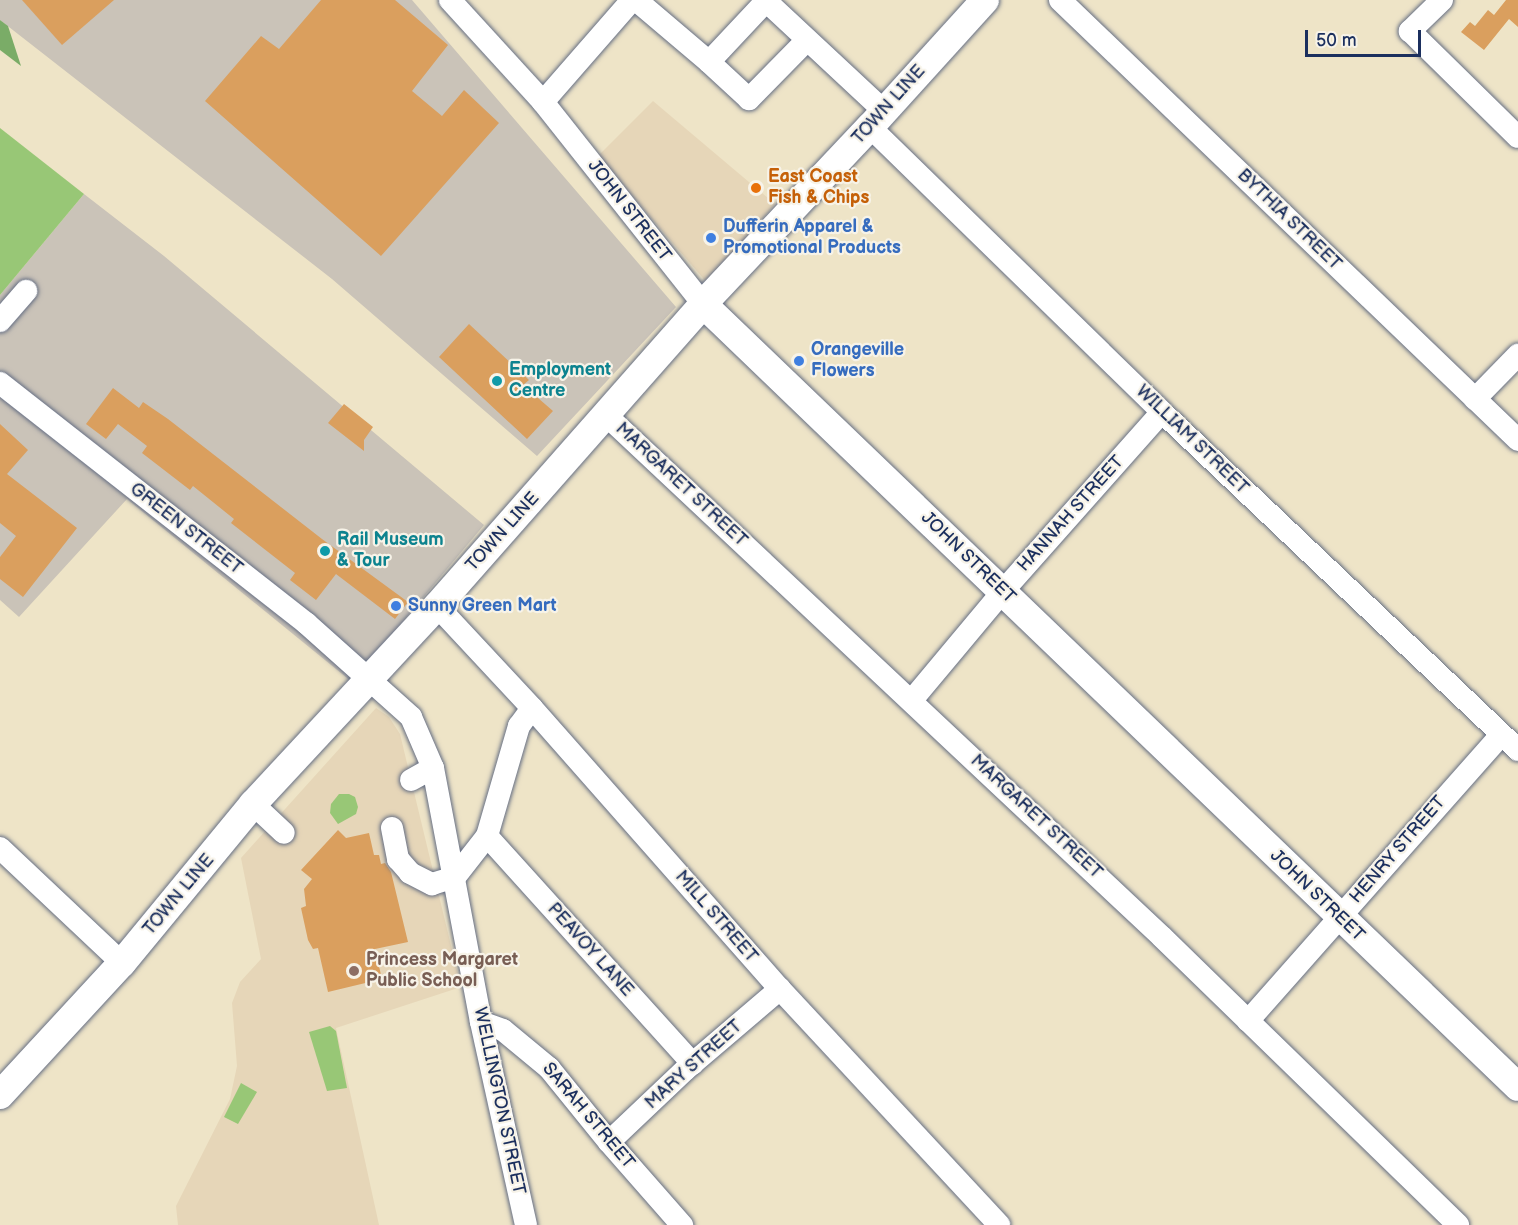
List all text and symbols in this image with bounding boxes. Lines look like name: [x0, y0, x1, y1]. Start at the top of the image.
scale bar: [1308, 18, 1424, 56]
text: 50 m: [1316, 30, 1357, 51]
street label: TOWN LINE: [848, 61, 930, 149]
street label: JOHN STREET: [582, 156, 676, 266]
street label: BYTHIA STREET: [1232, 165, 1346, 275]
place label: East Coast Fish & Chips: [768, 167, 869, 210]
marker: East Coast Fish & Chips: [749, 181, 763, 195]
place label: Dufferin Apparel & Promotional Products: [723, 217, 901, 260]
marker: Dufferin Apparel & Promotional Products: [704, 231, 718, 245]
place label: Orangeville Flowers: [811, 340, 904, 382]
marker: Orangeville Flowers: [792, 354, 806, 368]
place label: Employment Centre: [509, 360, 611, 403]
marker: Employment Centre: [490, 374, 504, 388]
street label: WILLIAM STREET: [1131, 381, 1253, 499]
street label: MARGARET STREET: [611, 418, 751, 552]
street label: HANNAH STREET: [1013, 451, 1129, 577]
street label: GREEN STREET: [125, 478, 247, 580]
street label: TOWN LINE: [462, 488, 544, 576]
street label: JOHN STREET: [916, 507, 1020, 609]
place label: Rail Museum & Tour: [337, 530, 444, 572]
marker: Rail Museum & Tour: [318, 544, 332, 558]
place label: Sunny Green Mart: [408, 595, 557, 617]
marker: Sunny Green Mart: [389, 599, 403, 613]
street label: MARGARET STREET: [966, 750, 1106, 884]
street label: HENRY STREET: [1345, 792, 1451, 908]
street label: JOHN STREET: [1265, 845, 1369, 947]
street label: TOWN LINE: [139, 850, 219, 940]
street label: MILL STREET: [670, 866, 762, 968]
street label: PEAVOY LANE: [542, 899, 638, 1001]
place label: Princess Margaret Public School: [366, 950, 518, 992]
marker: Princess Margaret Public School: [347, 964, 361, 978]
street label: WELLINGTON STREET: [469, 1005, 529, 1197]
street label: MARY STREET: [641, 1016, 747, 1114]
street label: SARAH STREET: [537, 1058, 639, 1174]

